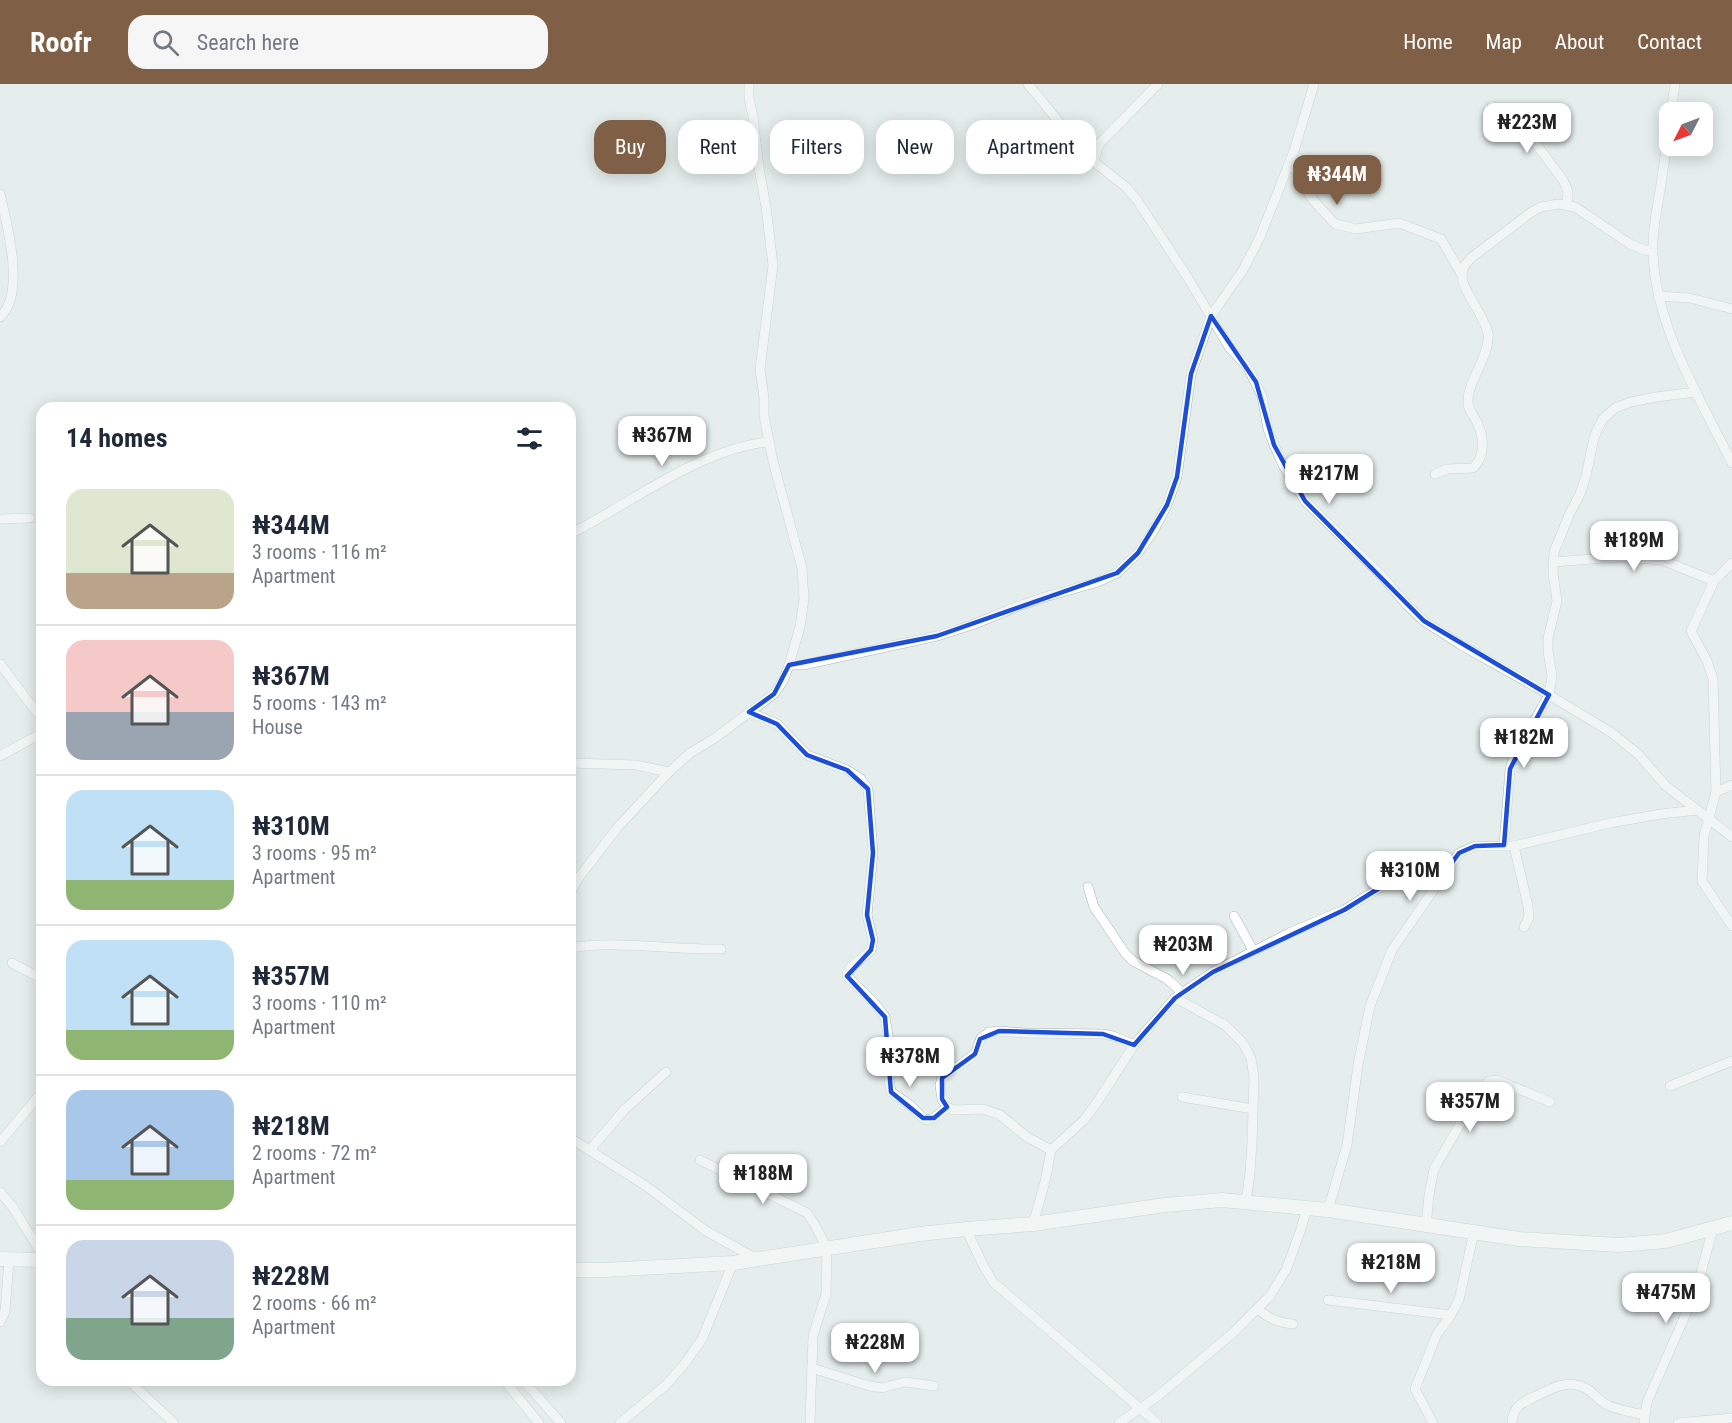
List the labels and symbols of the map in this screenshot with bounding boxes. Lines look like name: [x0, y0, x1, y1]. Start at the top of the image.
north arrow: [1659, 102, 1713, 156]
pin: ₦223M: [1485, 103, 1569, 154]
pin: ₦344M: [1295, 155, 1379, 206]
pin: ₦367M: [620, 416, 704, 467]
pin: ₦217M: [1287, 454, 1371, 505]
pin: ₦189M: [1592, 521, 1676, 572]
pin: ₦182M: [1482, 718, 1566, 769]
pin: ₦310M: [1368, 851, 1452, 902]
pin: ₦203M: [1141, 925, 1225, 976]
pin: ₦378M: [868, 1037, 952, 1088]
pin: ₦357M: [1428, 1082, 1512, 1133]
pin: ₦188M: [721, 1154, 805, 1205]
pin: ₦218M: [1349, 1243, 1433, 1294]
pin: ₦475M: [1624, 1273, 1708, 1324]
pin: ₦228M: [833, 1323, 917, 1374]

